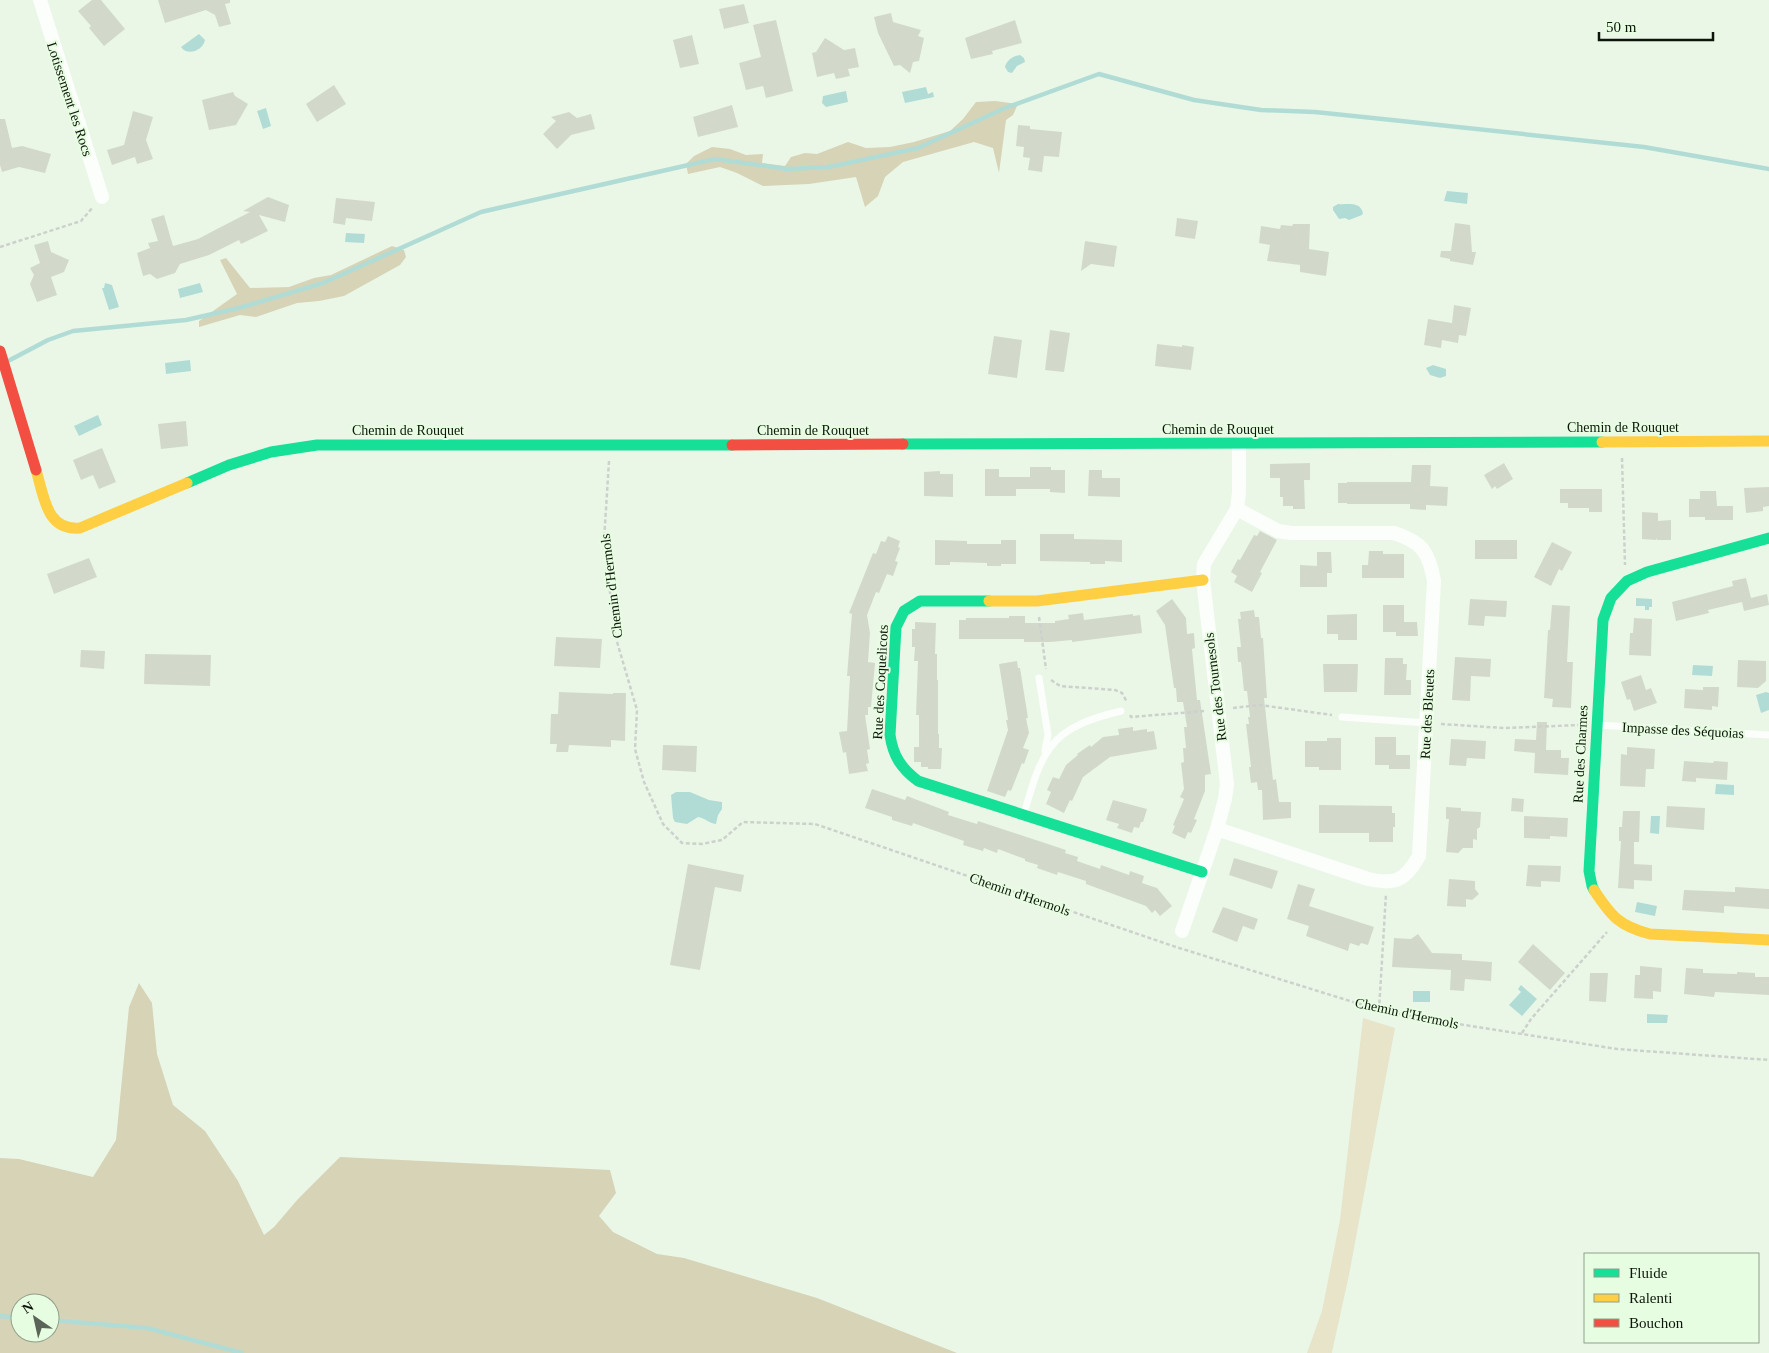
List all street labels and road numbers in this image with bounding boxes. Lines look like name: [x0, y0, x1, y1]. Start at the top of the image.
street label: Lotissement les Rocs: [44, 40, 95, 158]
street label: Chemin de Rouquet: [1567, 420, 1679, 435]
street label: Chemin de Rouquet: [1162, 422, 1274, 437]
street label: Chemin de Rouquet: [352, 423, 464, 438]
street label: Chemin de Rouquet: [757, 423, 869, 438]
street label: Chemin d'Hermols: [598, 533, 625, 639]
street label: Rue des Coquelicots: [870, 624, 891, 740]
street label: Rue des Tournesols: [1201, 632, 1230, 742]
street label: Rue des Bleuets: [1418, 669, 1437, 759]
street label: Rue des Charmes: [1570, 705, 1591, 803]
street label: Impasse des Séquoias: [1622, 720, 1744, 741]
street label: Chemin d'Hermols: [967, 870, 1072, 919]
street label: Chemin d'Hermols: [1354, 995, 1460, 1032]

